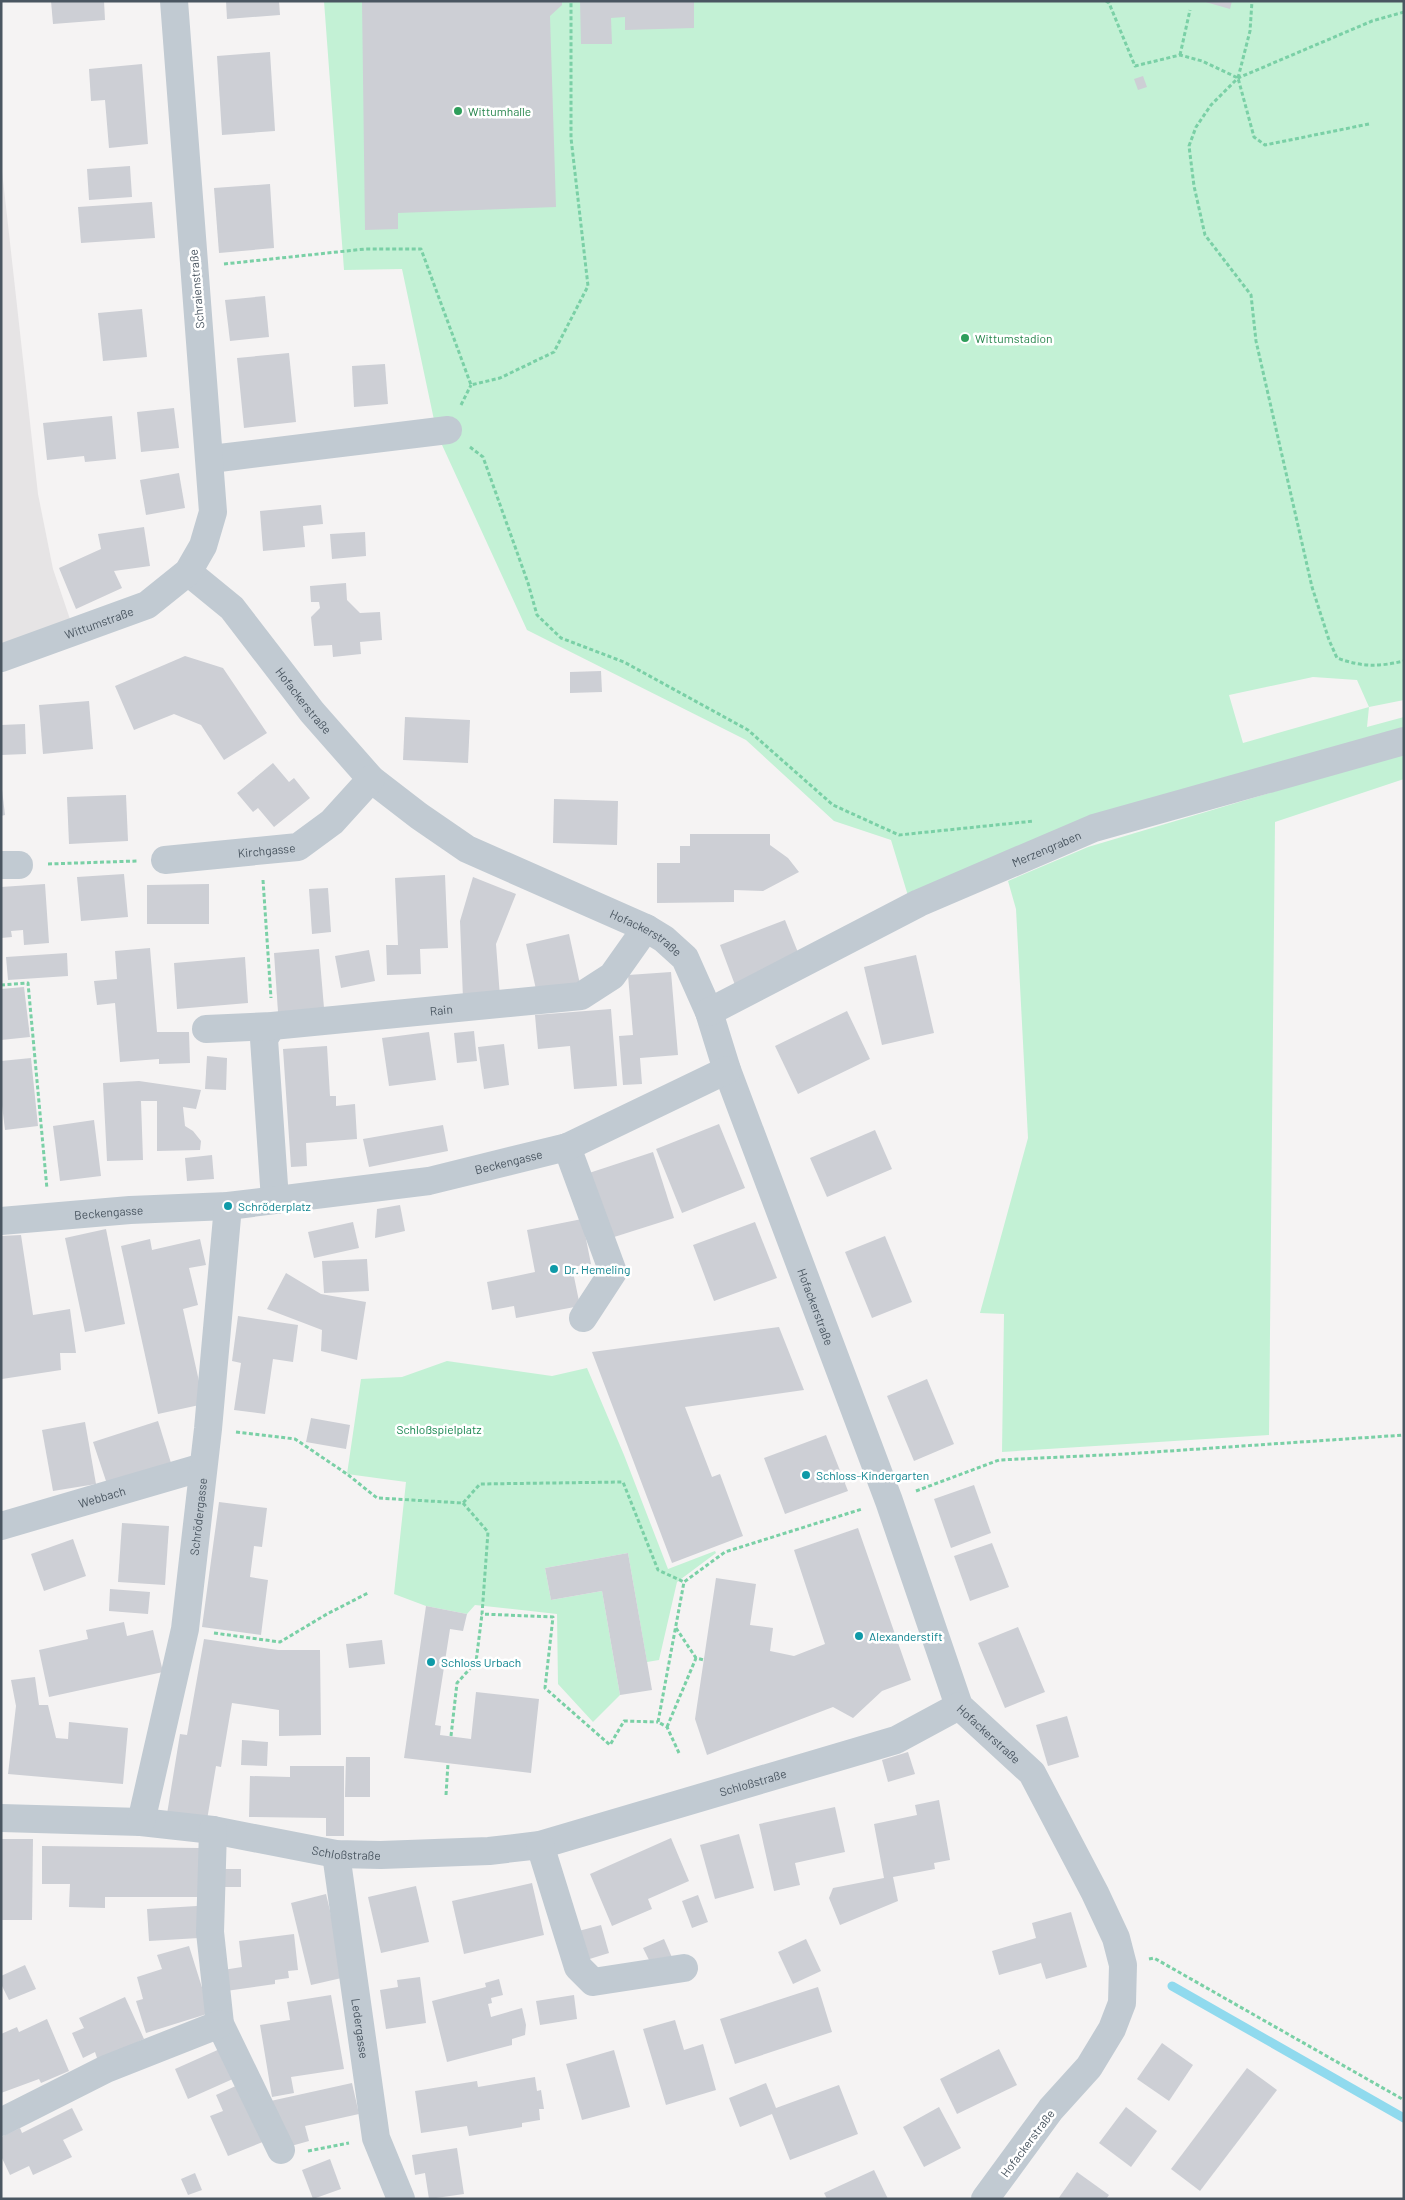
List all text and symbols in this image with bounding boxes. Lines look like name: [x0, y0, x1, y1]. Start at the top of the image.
place label: Wittumhalle: [468, 104, 531, 118]
marker: Wittumhalle: [452, 105, 464, 117]
street label: Schraienstraße: [186, 249, 206, 329]
place label: Wittumstadion: [975, 331, 1053, 345]
marker: Wittumstadion: [959, 332, 971, 344]
street label: Wittumstraße: [62, 604, 135, 641]
street label: Hofackerstraße: [273, 664, 335, 736]
street label: Merzengraben: [1009, 827, 1083, 869]
street label: Kirchgasse: [237, 840, 296, 860]
street label: Hofackerstraße: [608, 906, 685, 959]
street label: Rain: [429, 1001, 453, 1018]
street label: Beckengasse: [473, 1146, 544, 1176]
place label: Schröderplatz: [238, 1199, 311, 1213]
marker: Schröderplatz: [222, 1200, 234, 1212]
street label: Beckengasse: [74, 1202, 143, 1222]
place label: Dr. Hemeling: [564, 1262, 630, 1276]
marker: Dr. Hemeling: [548, 1263, 560, 1275]
street label: Hofackerstraße: [795, 1266, 837, 1347]
park label: Schloßspielplatz: [396, 1422, 482, 1436]
place label: Schloss-Kindergarten: [816, 1468, 929, 1482]
marker: Schloss-Kindergarten: [800, 1469, 812, 1481]
street label: Schrödergasse: [187, 1477, 209, 1556]
street label: Webbach: [77, 1483, 127, 1510]
place label: Alexanderstift: [869, 1629, 943, 1643]
marker: Alexanderstift: [853, 1630, 865, 1642]
place label: Schloss Urbach: [441, 1655, 521, 1669]
marker: Schloss Urbach: [425, 1656, 437, 1668]
street label: Hofackerstraße: [955, 1701, 1024, 1766]
street label: Schloßstraße: [718, 1766, 788, 1799]
street label: Schloßstraße: [311, 1842, 381, 1862]
street label: Ledergasse: [349, 1997, 372, 2059]
street label: Hofackerstraße: [997, 2106, 1057, 2180]

